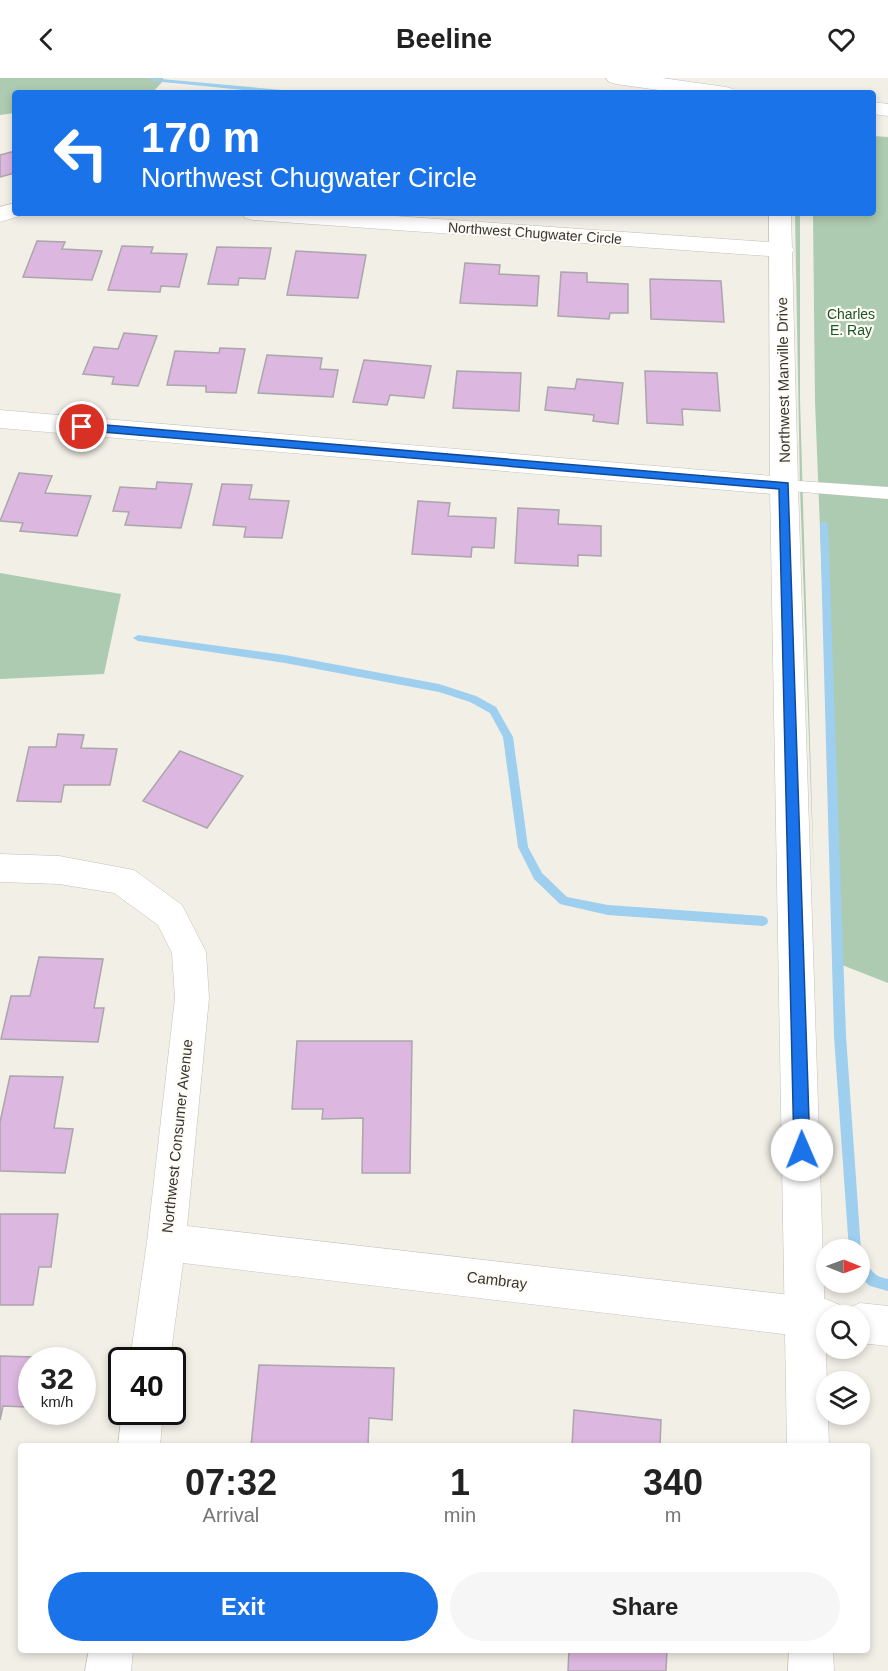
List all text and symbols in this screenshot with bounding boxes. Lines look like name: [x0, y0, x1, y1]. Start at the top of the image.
icon: back: [30, 23, 63, 56]
icon: heart: [825, 23, 858, 56]
text: Beeline: [396, 24, 492, 54]
icon: left: [42, 114, 120, 192]
text: 170 m: [141, 114, 260, 161]
text: Northwest Chugwater Circle: [141, 163, 477, 193]
street label: Northwest Chugwater Circle: [448, 219, 623, 247]
street label: Northwest Manville Drive: [773, 297, 793, 463]
park label: Charles E. Ray: [827, 306, 875, 338]
pin: [56, 401, 107, 452]
icon: arrive: [65, 410, 98, 443]
street label: Northwest Consumer Avenue: [158, 1038, 196, 1234]
position arrow: [770, 1118, 834, 1182]
north arrow: [816, 1239, 870, 1293]
map controls: [816, 1239, 870, 1425]
street label: Cambray: [466, 1268, 529, 1292]
button: search: [816, 1305, 870, 1359]
speed limit sign: 40: [108, 1347, 186, 1425]
text: 32: [40, 1362, 74, 1395]
button: layers: [816, 1371, 870, 1425]
text: km/h: [41, 1393, 73, 1410]
text: 07:32: [185, 1462, 277, 1503]
text: 1: [450, 1462, 470, 1503]
text: 340: [643, 1462, 703, 1503]
text: Arrival: [203, 1504, 259, 1526]
text: min: [444, 1504, 476, 1526]
text: m: [665, 1504, 681, 1526]
button: Exit: [48, 1572, 438, 1641]
button: Share: [450, 1572, 840, 1641]

